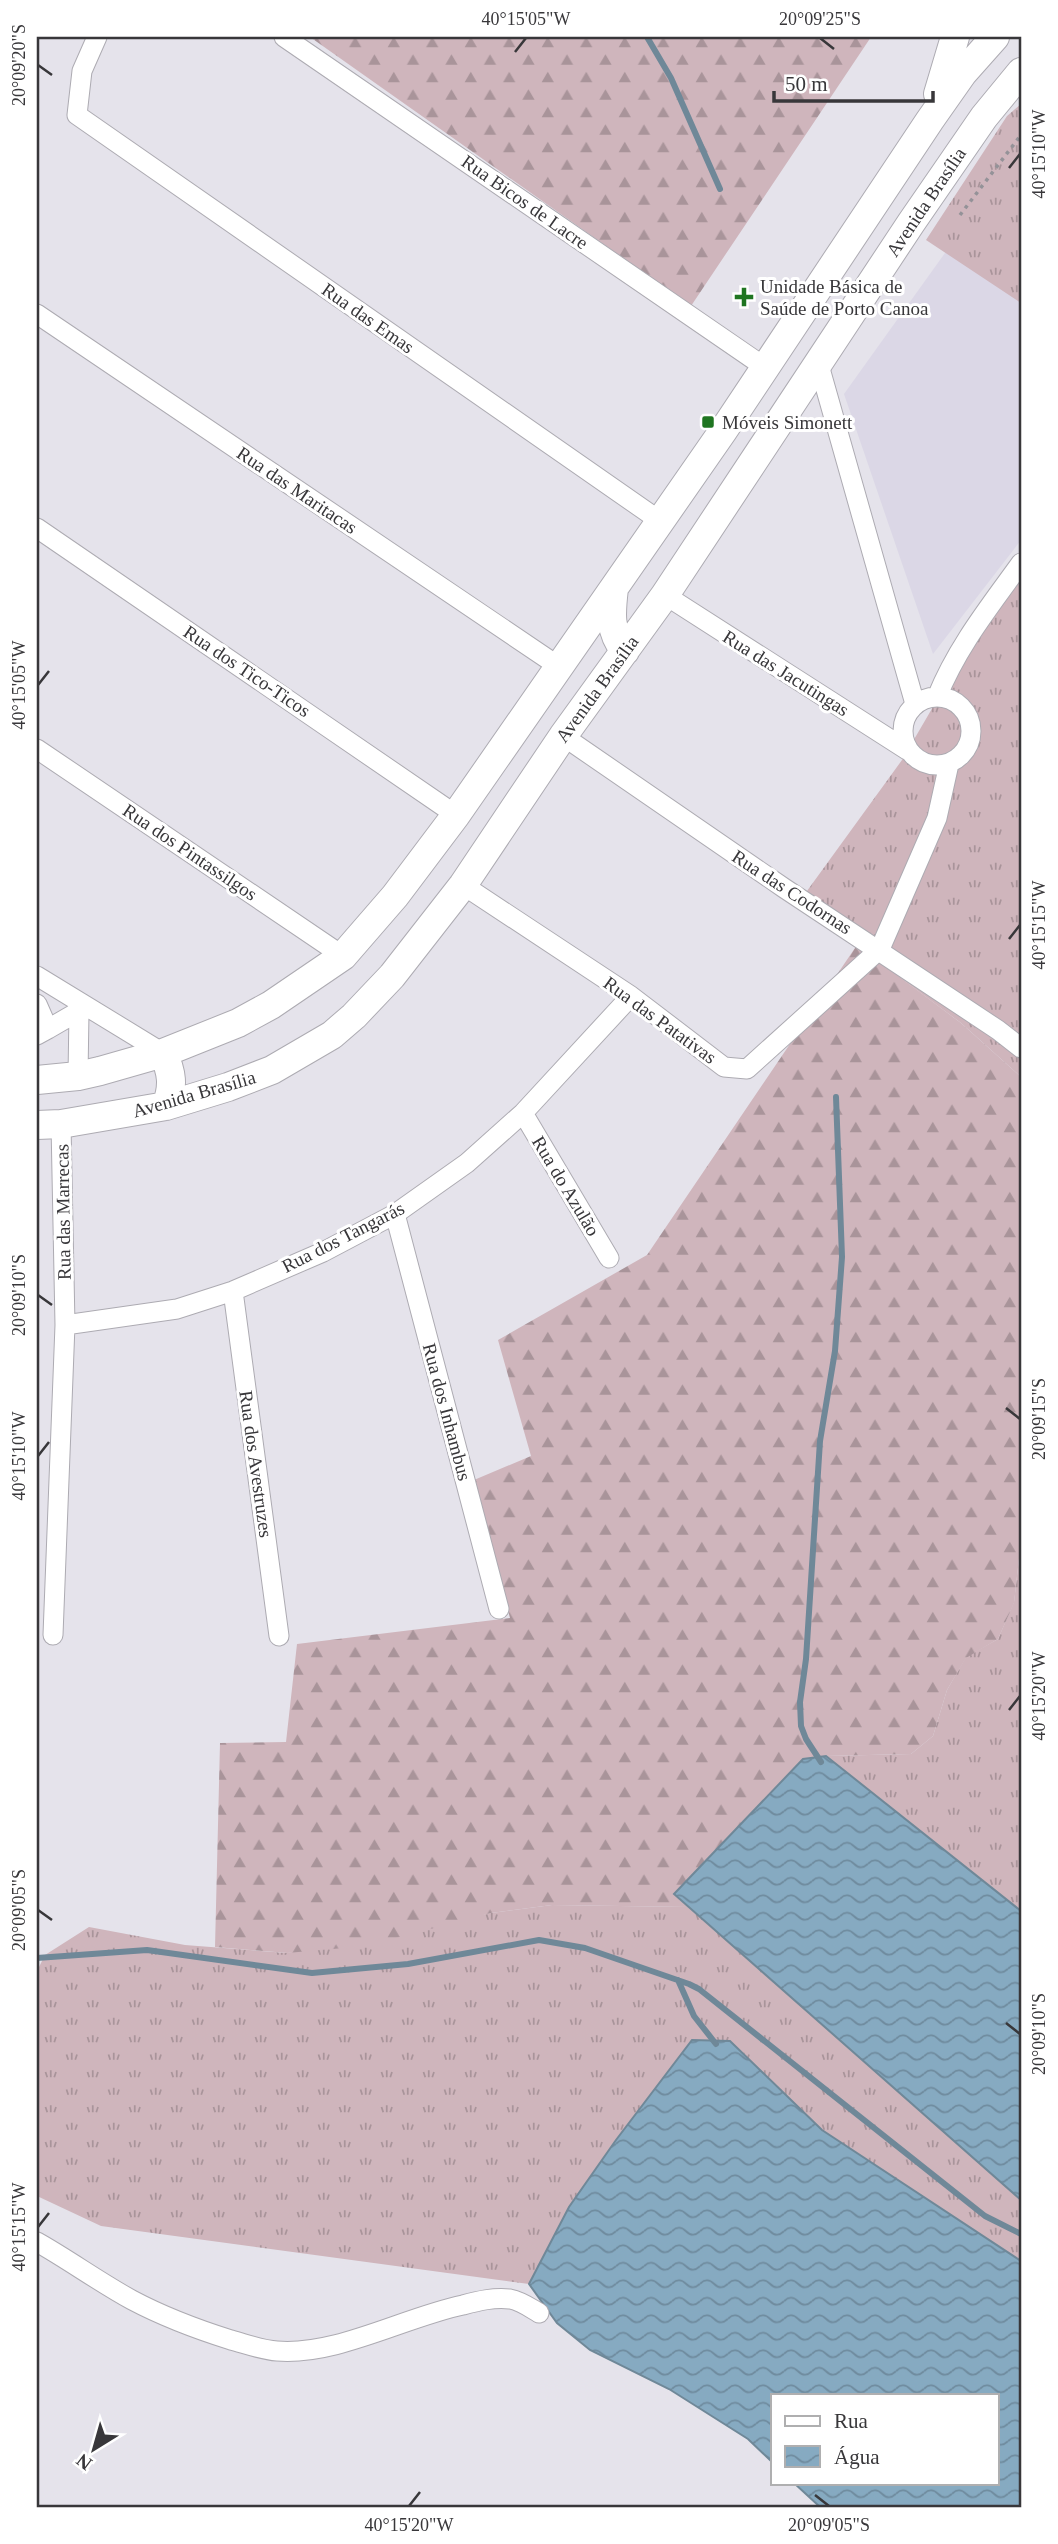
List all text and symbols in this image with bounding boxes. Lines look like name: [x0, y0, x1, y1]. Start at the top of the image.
text: 40°15'05"W: [482, 9, 570, 29]
text: 20°09'25"S: [779, 9, 861, 29]
text: 20°09'20"S: [9, 24, 29, 106]
scale bar: [774, 60, 934, 104]
text: 50 m: [785, 72, 828, 96]
text: 40°15'10"W: [1029, 110, 1049, 198]
street label: Avenida Brasília: [882, 143, 970, 260]
street label: Rua Bicos de Lacre: [458, 151, 592, 253]
place label: Unidade Básica de Saúde de Porto Canoa: [760, 276, 929, 319]
street label: Rua das Emas: [318, 279, 418, 357]
marker: Unidade Básica de Saúde de Porto Canoa: [734, 287, 754, 307]
place label: Móveis Simonett: [722, 412, 853, 433]
marker: Móveis Simonett: [700, 414, 716, 430]
street label: Rua das Maritacas: [233, 442, 361, 538]
street label: Rua dos Tico-Ticos: [180, 621, 314, 721]
street label: Rua das Jacutingas: [719, 626, 853, 720]
street label: Avenida Brasília: [551, 631, 643, 746]
text: 40°15'05"W: [9, 641, 29, 729]
street label: Rua dos Pintassilgos: [119, 799, 261, 905]
street label: Rua das Codornas: [728, 846, 856, 938]
text: 40°15'15"W: [1029, 881, 1049, 969]
street label: Rua das Patativas: [600, 972, 720, 1068]
street label: Avenida Brasília: [130, 1066, 258, 1122]
street label: Rua do Azulão: [528, 1132, 604, 1240]
street label: Rua das Marrecas: [51, 1144, 75, 1280]
street label: Rua dos Tangarás: [278, 1197, 408, 1277]
text: 20°09'10"S: [9, 1254, 29, 1336]
street label: Rua dos Inhambus: [419, 1341, 475, 1483]
text: 20°09'15"S: [1029, 1378, 1049, 1460]
street label: Rua dos Avestruzes: [235, 1389, 277, 1539]
text: 40°15'10"W: [9, 1412, 29, 1500]
text: 40°15'20"W: [1029, 1652, 1049, 1740]
text: 20°09'05"S: [9, 1869, 29, 1951]
text: 20°09'10"S: [1029, 1993, 1049, 2075]
text: 40°15'15"W: [9, 2183, 29, 2271]
legend: [771, 2394, 998, 2484]
text: Rua: [834, 2409, 869, 2433]
north arrow: [60, 2414, 130, 2484]
text: Água: [834, 2445, 880, 2469]
text: N: [72, 2449, 96, 2475]
text: 40°15'20"W: [365, 2515, 453, 2535]
text: 20°09'05"S: [788, 2515, 870, 2535]

